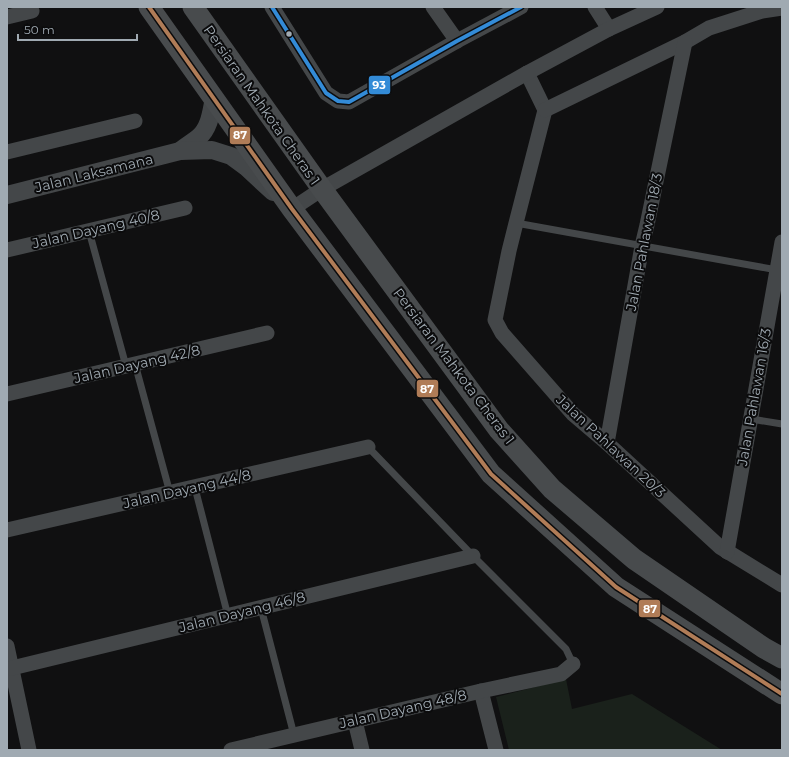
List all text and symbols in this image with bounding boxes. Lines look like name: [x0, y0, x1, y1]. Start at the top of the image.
scale bar: [18, 16, 137, 42]
text: 50 m: [24, 22, 55, 37]
street label: Persiaran Mahkota Cheras 1: [200, 22, 324, 188]
unlabelled marker: [284, 29, 294, 39]
line badge: 93: [368, 75, 391, 95]
text: 93: [372, 78, 386, 92]
line badge: 87: [229, 126, 251, 145]
text: 87: [233, 128, 247, 142]
street label: Jalan Laksamana: [32, 150, 155, 197]
street label: Jalan Pahlawan 18/3: [622, 172, 666, 313]
street label: Jalan Dayang 40/8: [30, 206, 161, 253]
street label: Persiaran Mahkota Cheras 1: [389, 284, 519, 448]
street label: Jalan Pahlawan 16/3: [733, 327, 775, 468]
street label: Jalan Dayang 42/8: [71, 341, 202, 387]
line badge: 87: [416, 379, 439, 398]
text: 87: [420, 382, 434, 396]
street label: Jalan Pahlawan 20/3: [552, 390, 669, 501]
street label: Jalan Dayang 44/8: [120, 466, 253, 513]
street label: Jalan Dayang 46/8: [176, 588, 307, 637]
line badge: 87: [638, 599, 661, 618]
text: 87: [643, 602, 657, 616]
street label: Jalan Dayang 48/8: [337, 686, 468, 733]

